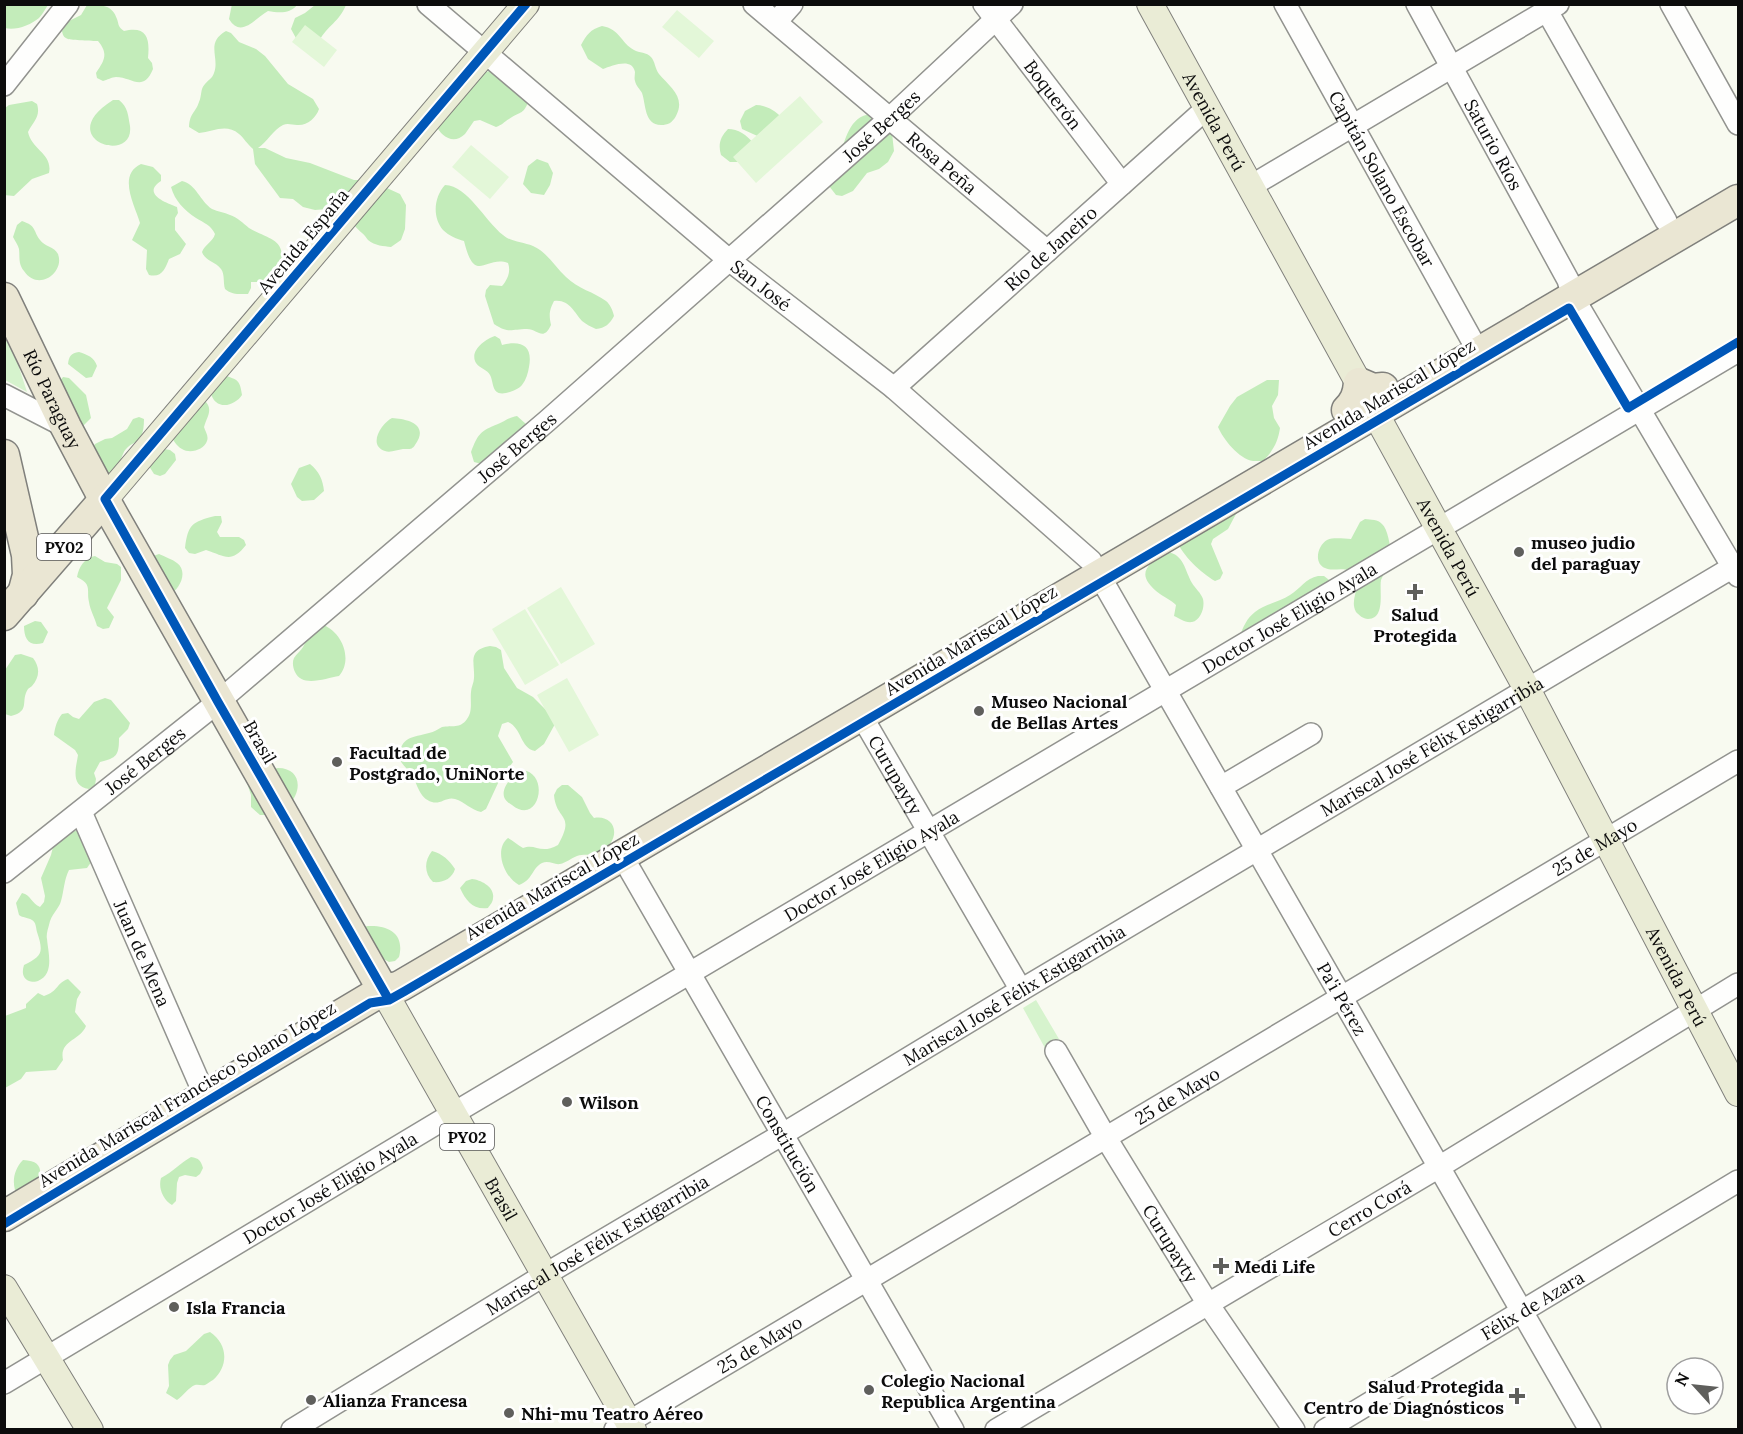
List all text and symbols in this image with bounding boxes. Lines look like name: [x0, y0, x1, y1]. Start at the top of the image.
street label: Boquerón: [1019, 55, 1087, 134]
street label: Avenida Perú: [1178, 67, 1251, 175]
street label: José Berges: [837, 85, 925, 167]
street label: Capitán Solano Escobar: [1324, 87, 1440, 271]
street label: Saturio Ríos: [1460, 95, 1528, 194]
street label: Rosa Peña: [902, 126, 982, 199]
street label: Avenida España: [252, 184, 354, 299]
street label: Río de Janeiro: [999, 201, 1102, 295]
street label: San José: [726, 254, 796, 316]
street label: Avenida Mariscal López: [1298, 334, 1479, 455]
street label: Río Paraguay: [19, 345, 87, 453]
street label: José Berges: [472, 407, 561, 488]
street label: Avenida Perú: [1412, 493, 1486, 601]
place label: museo judio del paraguay: [1531, 531, 1640, 575]
road number: PY02: [37, 534, 91, 560]
marker: museo judio del paraguay: [1512, 545, 1526, 559]
street label: Doctor José Eligio Ayala: [1198, 557, 1381, 678]
street label: Avenida Mariscal López: [880, 580, 1061, 701]
marker: Salud Protegida: [1406, 583, 1424, 601]
place label: Salud Protegida: [1373, 603, 1457, 647]
street label: Mariscal José Félix Estigarribia: [1316, 671, 1547, 821]
place label: Museo Nacional de Bellas Artes: [991, 690, 1128, 734]
marker: Museo Nacional de Bellas Artes: [972, 704, 986, 718]
street label: Brasil: [238, 716, 282, 768]
street label: José Berges: [99, 721, 190, 800]
street label: Curupayty: [864, 731, 928, 819]
place label: Facultad de Postgrado, UniNorte: [349, 741, 525, 785]
marker: Facultad de Postgrado, UniNorte: [330, 755, 344, 769]
street label: Doctor José Eligio Ayala: [780, 805, 963, 926]
street label: 25 de Mayo: [1548, 812, 1641, 881]
street label: Avenida Mariscal López: [460, 827, 643, 946]
street label: Juan de Mena: [109, 895, 176, 1010]
street label: Mariscal José Félix Estigarribia: [898, 919, 1129, 1070]
street label: Avenida Perú: [1641, 922, 1713, 1030]
street label: Pa'i Pérez: [1312, 958, 1372, 1039]
street label: Avenida Mariscal Francisco Solano López: [33, 996, 340, 1193]
street label: 25 de Mayo: [1130, 1061, 1224, 1129]
place label: Wilson: [579, 1091, 639, 1114]
street label: Constitución: [751, 1091, 825, 1196]
marker: Wilson: [560, 1095, 574, 1109]
road number: PY02: [440, 1124, 494, 1150]
street label: Doctor José Eligio Ayala: [238, 1126, 421, 1249]
street label: Mariscal José Félix Estigarribia: [481, 1169, 713, 1320]
street label: Brasil: [480, 1173, 523, 1225]
street label: Cerro Corá: [1323, 1175, 1415, 1242]
street label: Curupayty: [1138, 1200, 1204, 1287]
place label: Medi Life: [1234, 1255, 1315, 1278]
marker: Medi Life: [1212, 1257, 1230, 1275]
street label: Félix de Azara: [1477, 1265, 1588, 1345]
place label: Isla Francia: [186, 1296, 286, 1319]
marker: Isla Francia: [167, 1300, 181, 1314]
street label: 25 de Mayo: [713, 1310, 806, 1378]
north arrow: [1665, 1356, 1725, 1416]
place label: Colegio Nacional Republica Argentina: [881, 1369, 1056, 1413]
text: N: [1670, 1369, 1693, 1389]
place label: Salud Protegida Centro de Diagnósticos: [1304, 1375, 1505, 1419]
marker: Colegio Nacional Republica Argentina: [862, 1383, 876, 1397]
marker: Salud Protegida Centro de Diagnósticos: [1508, 1387, 1526, 1405]
place label: Alianza Francesa: [323, 1389, 468, 1412]
marker: Alianza Francesa: [304, 1393, 318, 1407]
place label: Nhi-mu Teatro Aéreo: [521, 1402, 703, 1425]
marker: Nhi-mu Teatro Aéreo: [502, 1406, 516, 1420]

